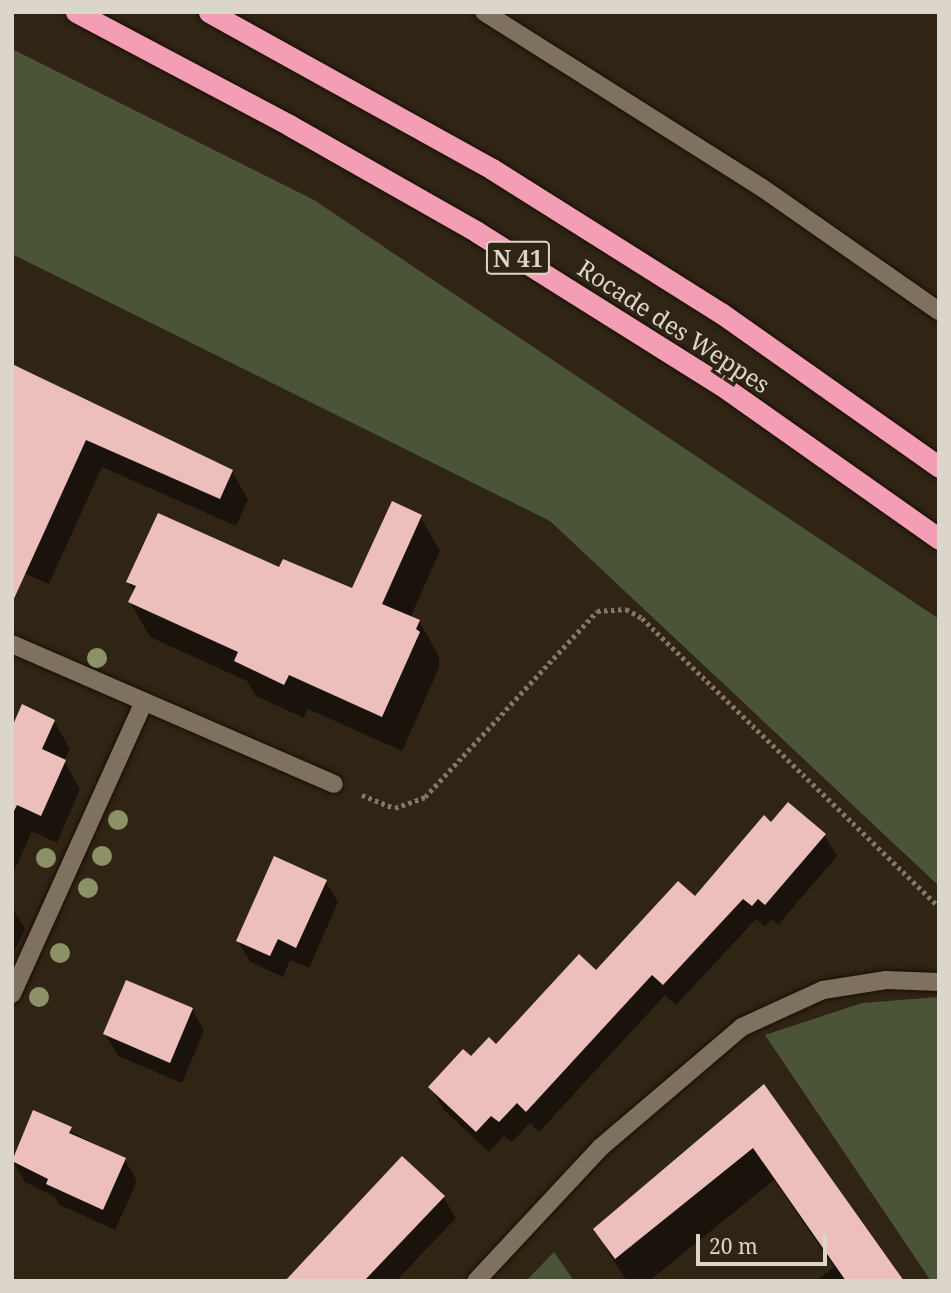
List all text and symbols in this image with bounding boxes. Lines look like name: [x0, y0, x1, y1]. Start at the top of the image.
road number: N 41: [485, 238, 551, 278]
street label: Rocade des Weppes: [573, 253, 775, 399]
scale bar: [699, 1220, 830, 1264]
text: 20 m: [709, 1232, 758, 1260]

